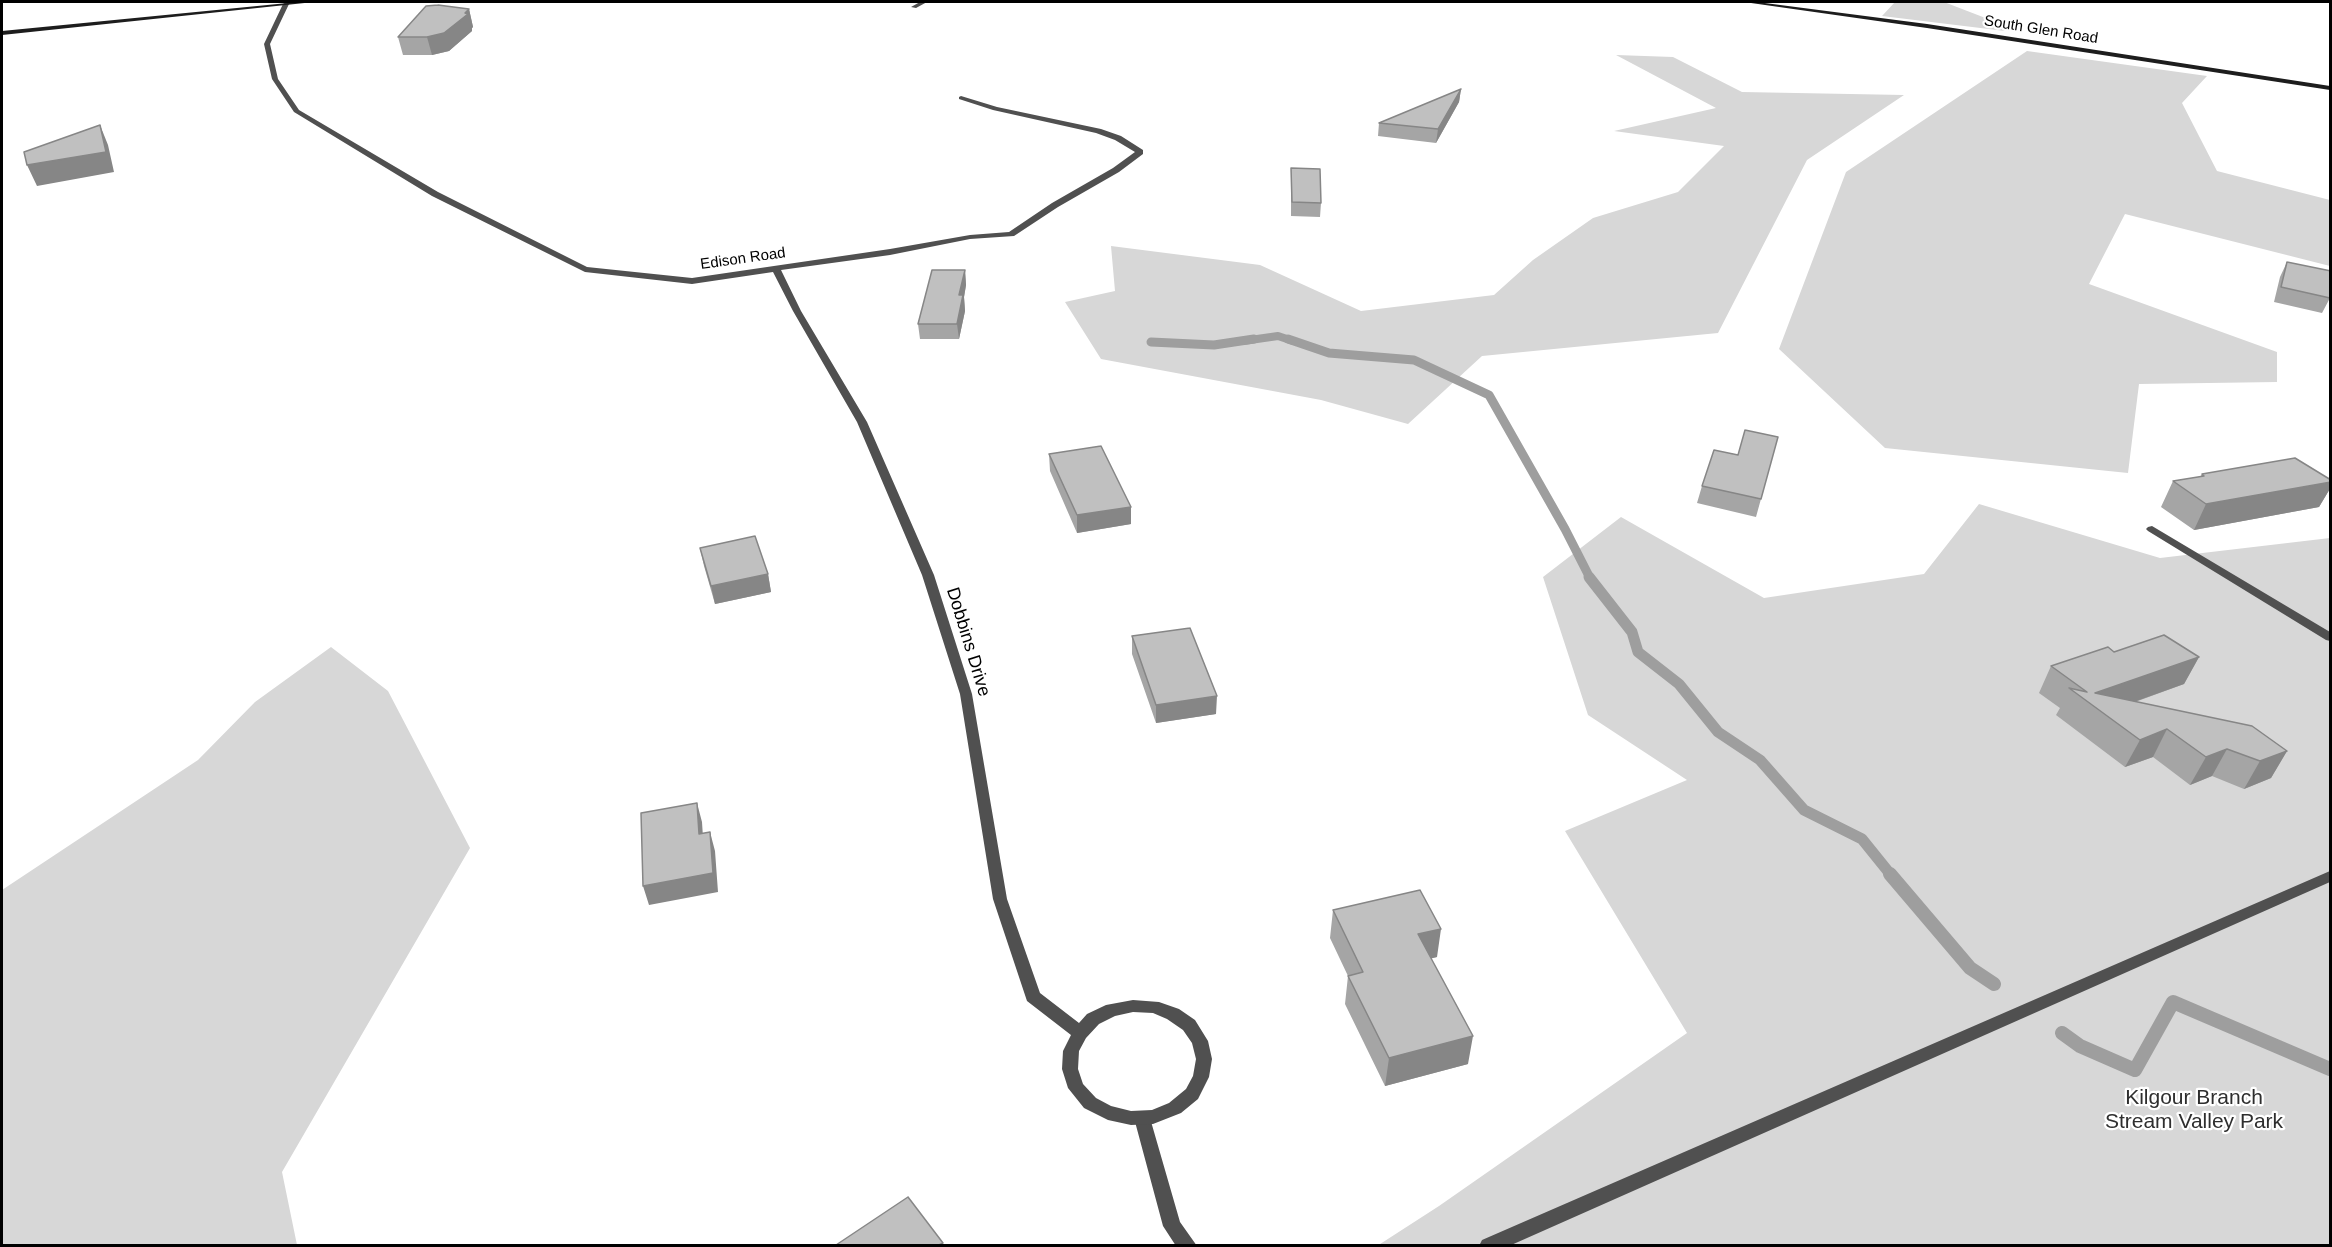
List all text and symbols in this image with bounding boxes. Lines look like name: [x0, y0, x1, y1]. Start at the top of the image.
street label: South Glen Road: [1983, 12, 2099, 48]
street label: Edison Road: [699, 244, 787, 274]
street label: Dobbins Drive: [941, 585, 995, 699]
park label: Kilgour Branch Stream Valley Park: [2105, 1085, 2283, 1135]

